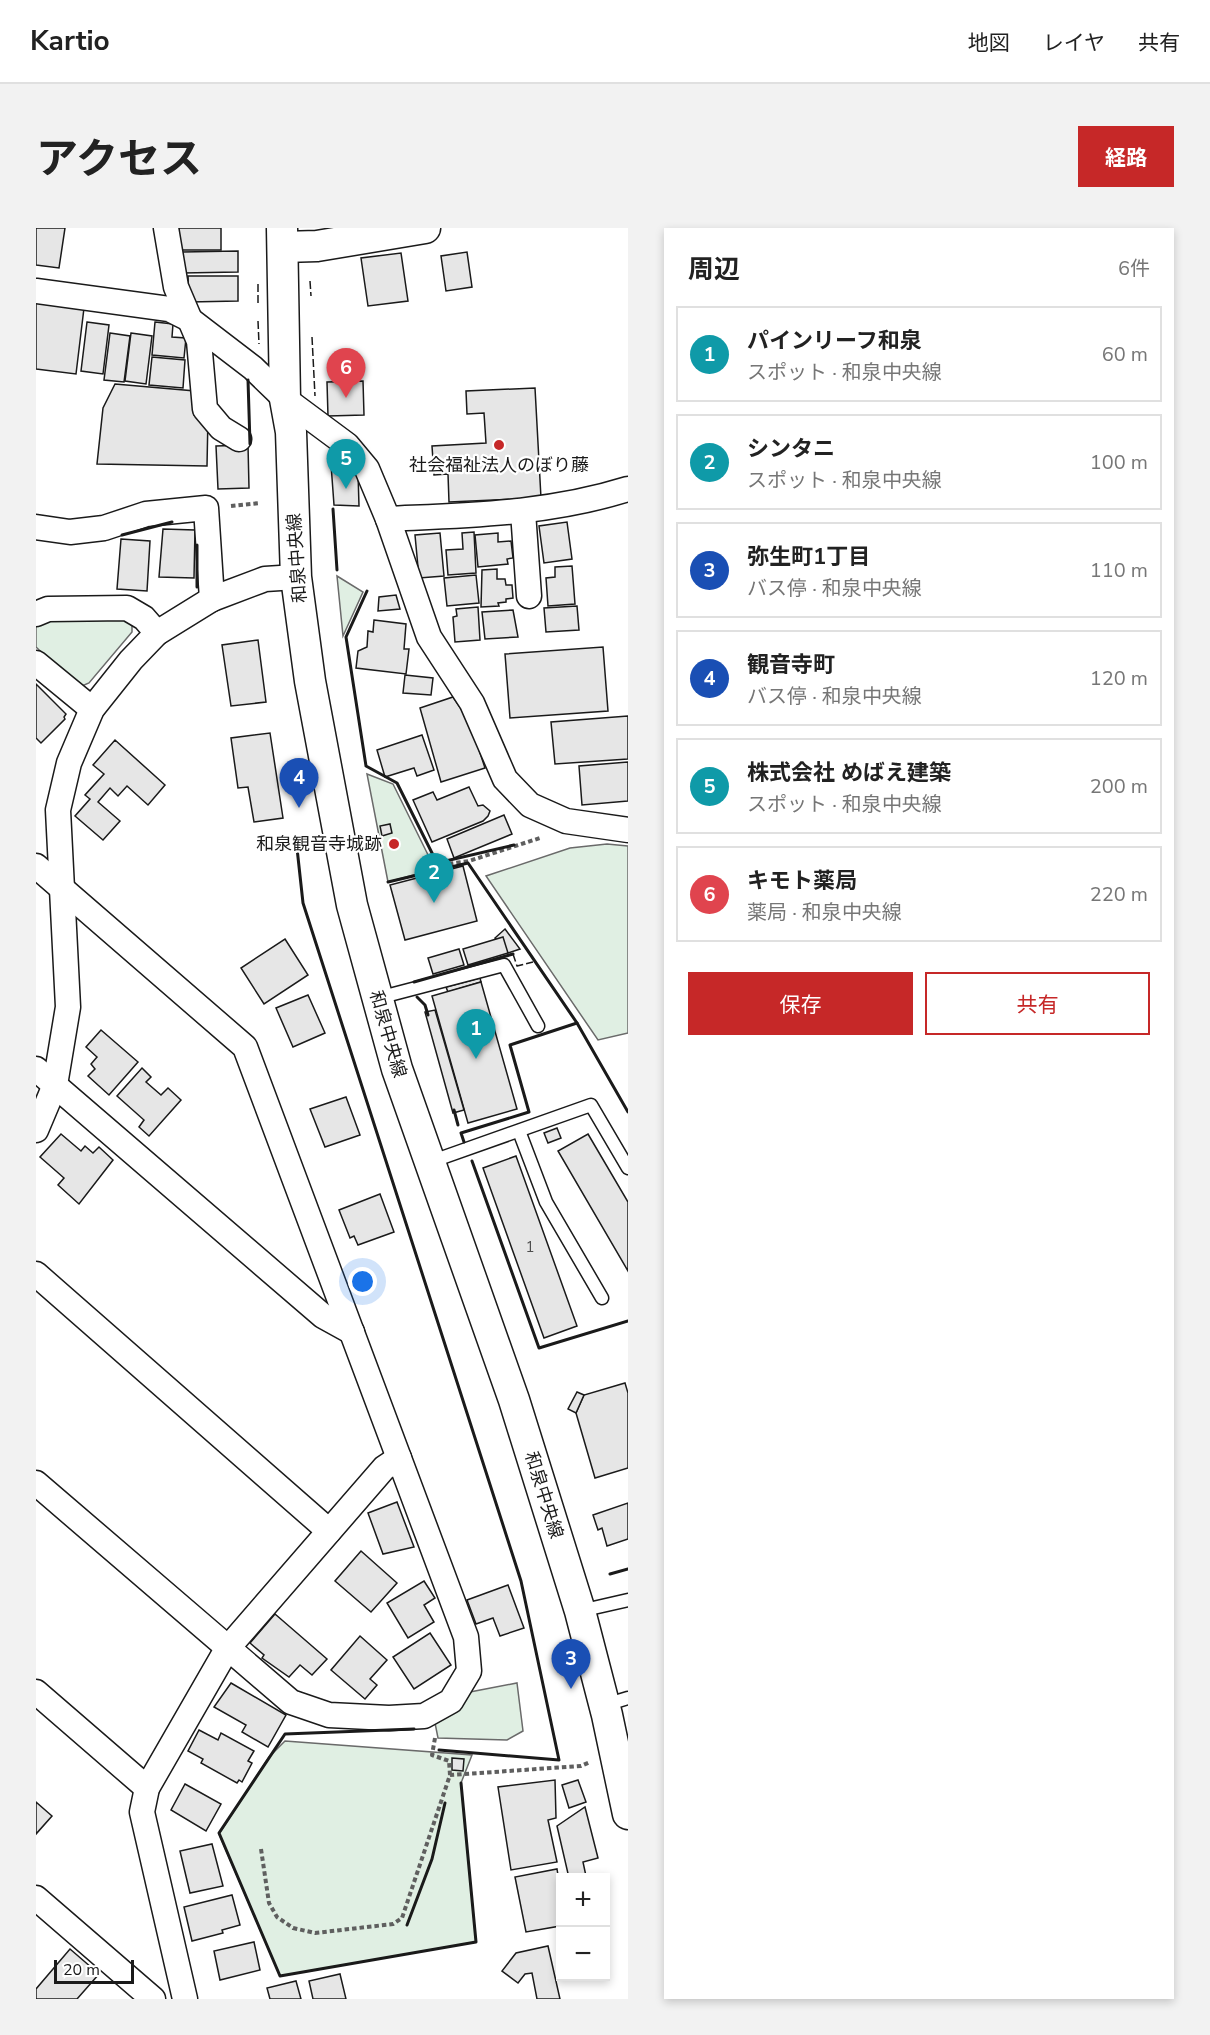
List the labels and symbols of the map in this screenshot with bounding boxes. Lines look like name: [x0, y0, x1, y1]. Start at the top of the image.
pin: 6: [326, 348, 366, 398]
marker: 社会福祉法人のぼり藤: [492, 438, 506, 452]
pin: 5: [326, 440, 366, 489]
place label: 社会福祉法人のぼり藤: [409, 453, 589, 477]
street label: 和泉中央線: [282, 512, 312, 604]
pin: 4: [280, 758, 318, 808]
place label: 和泉観音寺城跡: [256, 832, 382, 856]
marker: 和泉観音寺城跡: [387, 837, 401, 851]
pin: 2: [414, 854, 454, 903]
street label: 和泉中央線: [364, 987, 412, 1081]
pin: 1: [456, 1010, 496, 1059]
house number: 1: [525, 1237, 535, 1257]
your location: [348, 1267, 377, 1296]
street label: 和泉中央線: [519, 1448, 569, 1542]
pin: 3: [552, 1640, 590, 1689]
scale bar: [54, 1957, 134, 1984]

